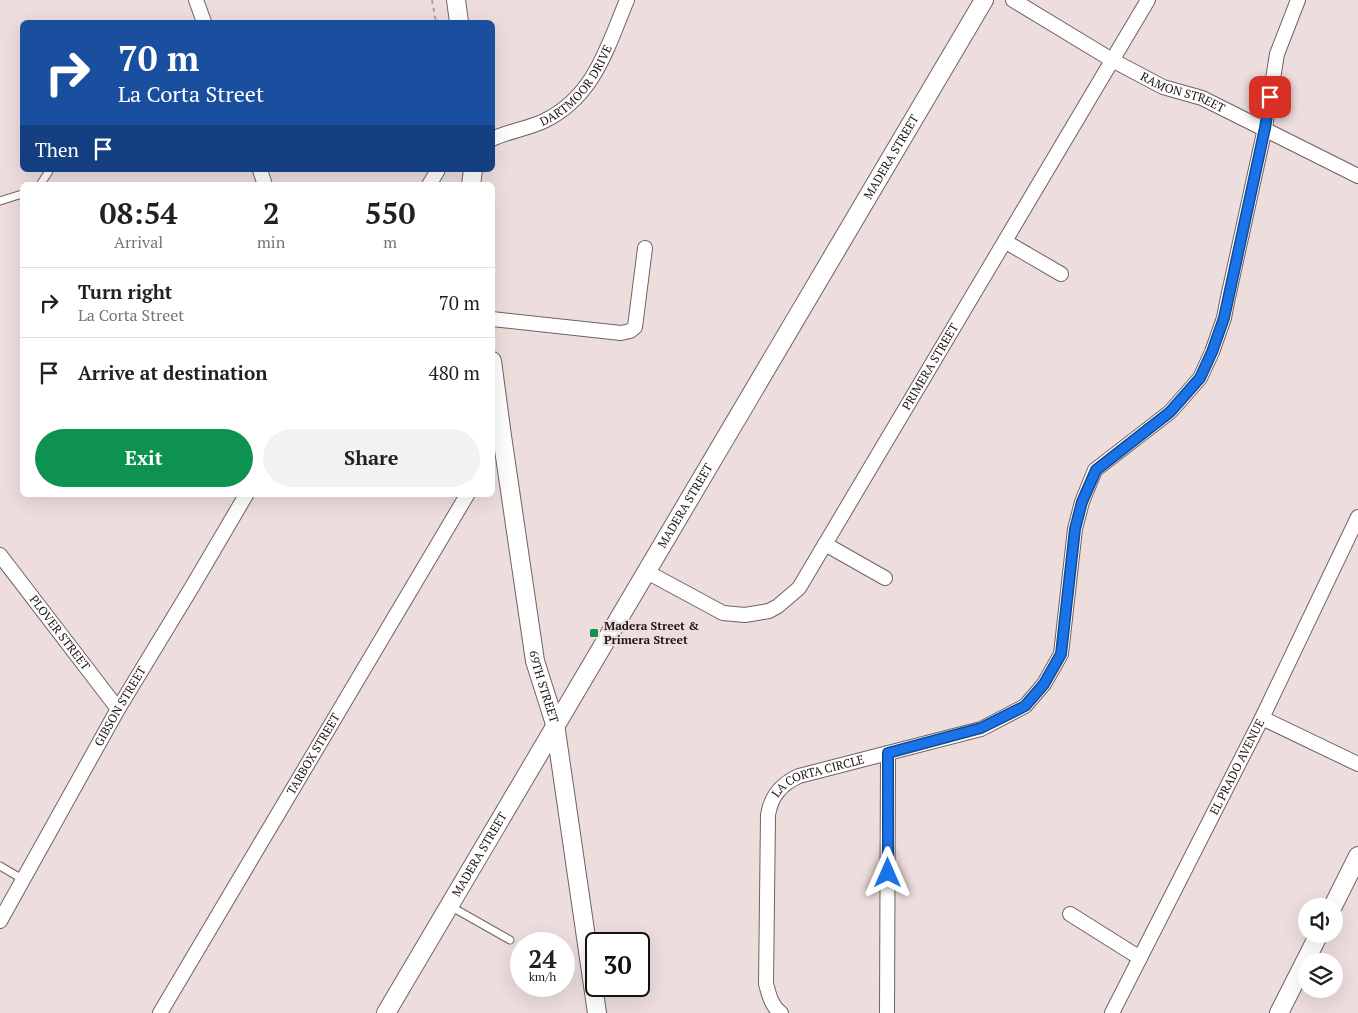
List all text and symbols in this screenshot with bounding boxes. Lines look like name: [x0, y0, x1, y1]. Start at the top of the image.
text: 70 m: [118, 35, 199, 81]
icon: right: [35, 40, 100, 105]
street label: DARTMOOR DRIVE: [537, 42, 615, 129]
street label: RAMON STREET: [1138, 69, 1228, 116]
pin: [1249, 76, 1291, 118]
text: La Corta Street: [118, 79, 264, 108]
icon: arrive: [1256, 83, 1284, 111]
street label: MADERA STREET: [860, 111, 922, 202]
icon: arrive: [89, 135, 117, 163]
text: Then: [35, 137, 79, 162]
text: 08:54: [99, 193, 178, 233]
text: 2: [263, 193, 280, 233]
text: 550: [365, 193, 416, 233]
text: Arrival: [114, 231, 163, 253]
text: min: [257, 231, 285, 253]
text: m: [383, 231, 397, 253]
text: Turn right: [78, 279, 172, 304]
icon: right: [35, 289, 63, 317]
text: 70 m: [439, 290, 480, 315]
text: La Corta Street: [78, 304, 184, 326]
street label: PRIMERA STREET: [898, 320, 962, 412]
icon: arrive: [35, 359, 63, 387]
text: Arrive at destination: [78, 360, 267, 385]
text: 480 m: [429, 360, 480, 385]
button: Exit: [35, 429, 253, 487]
button: Share: [263, 429, 480, 487]
street label: MADERA STREET: [654, 460, 716, 550]
street label: PLOVER STREET: [27, 592, 94, 673]
place label: Madera Street & Primera Street: [604, 618, 699, 647]
marker: Madera Street & Primera Street: [588, 627, 600, 639]
street label: 69TH STREET: [527, 649, 562, 725]
street label: GIBSON STREET: [91, 663, 149, 749]
street label: TARBOX STREET: [283, 710, 343, 797]
street label: EL PRADO AVENUE: [1206, 716, 1267, 817]
street label: LA CORTA CIRCLE: [768, 752, 866, 800]
street label: MADERA STREET: [448, 809, 510, 899]
position arrow: [861, 846, 913, 898]
map controls: [1298, 898, 1343, 998]
button: sound: [1298, 898, 1343, 943]
speed limit sign: 30: [585, 932, 650, 997]
text: 24: [528, 942, 557, 975]
button: layers: [1298, 953, 1343, 998]
text: km/h: [529, 969, 556, 984]

